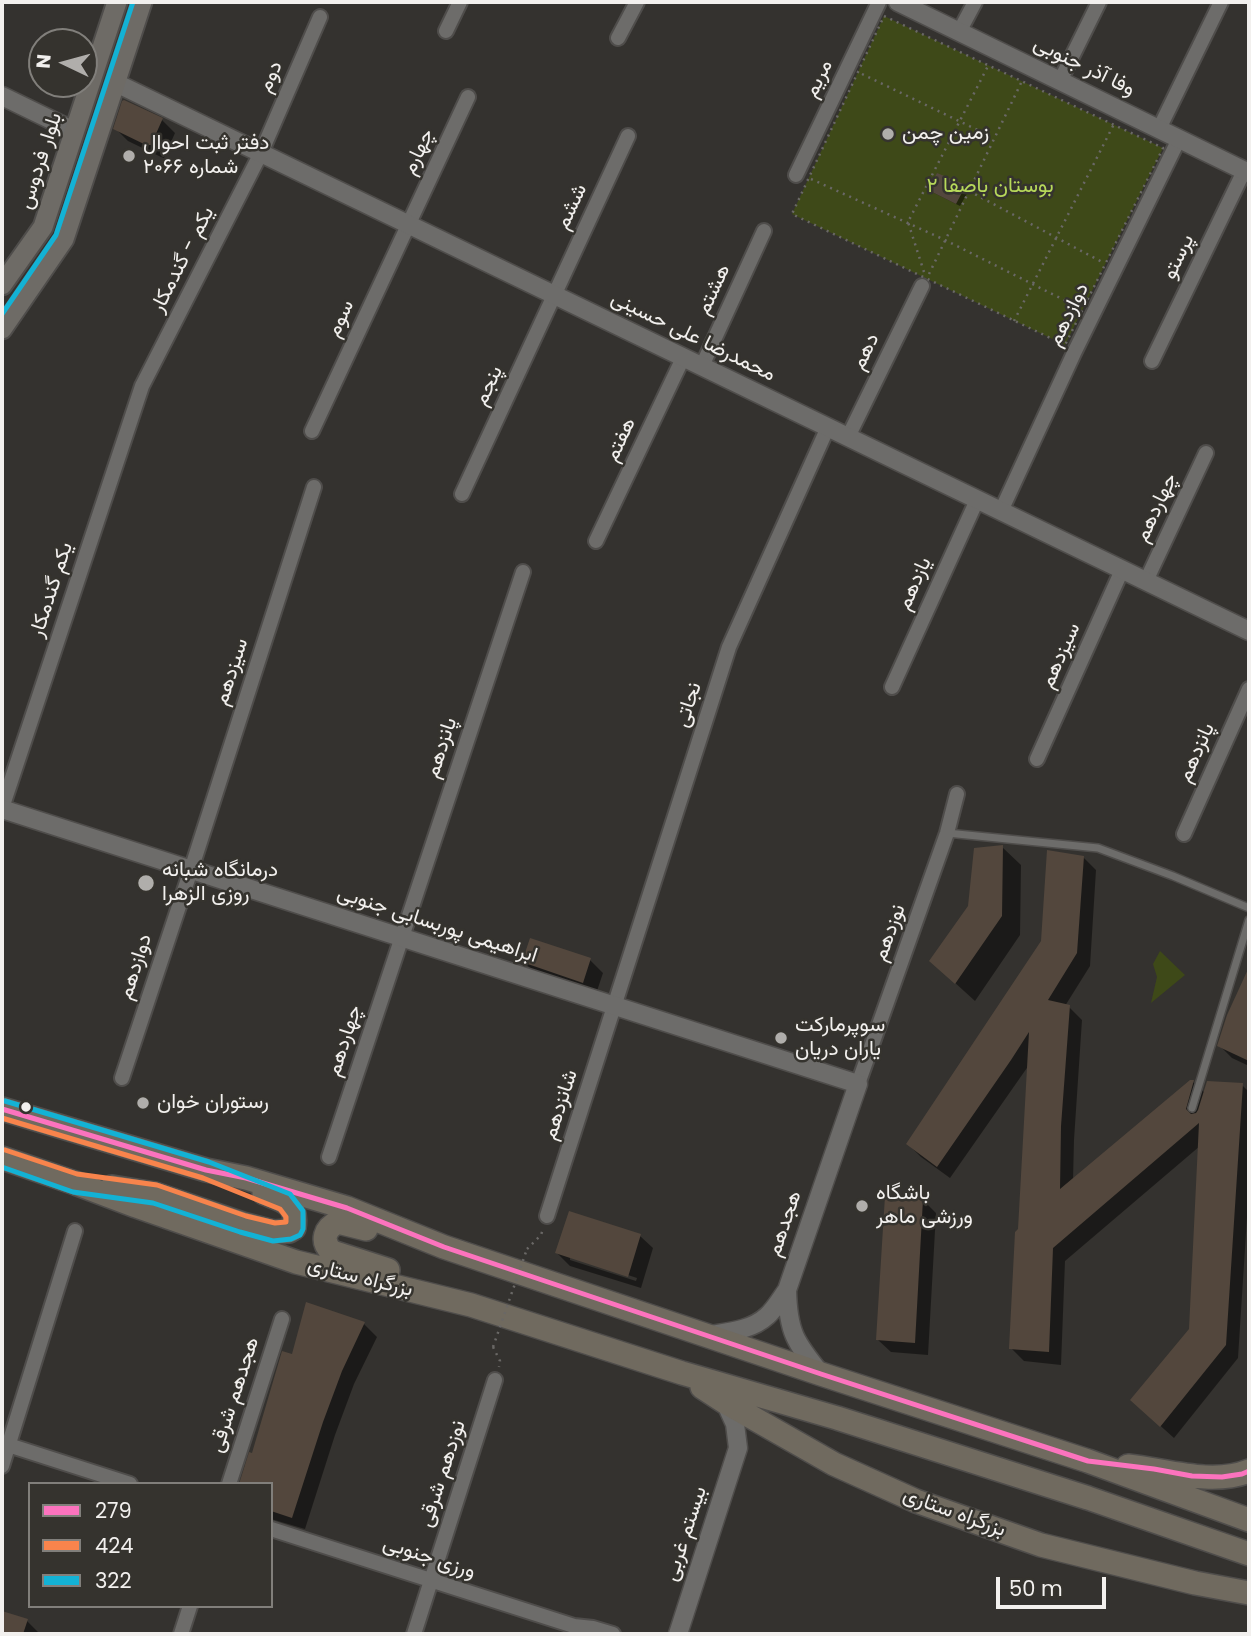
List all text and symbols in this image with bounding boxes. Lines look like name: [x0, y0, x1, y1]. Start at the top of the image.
north arrow: [28, 28, 98, 98]
street label: وفا آذر جنوبی: [1029, 32, 1139, 102]
text: N: [30, 53, 58, 70]
street label: مریم: [799, 56, 839, 102]
street label: دوم: [253, 57, 289, 97]
street label: بلوار فردوس: [14, 109, 68, 213]
place label: زمین چمن: [902, 121, 989, 147]
street label: چهارم: [397, 125, 441, 179]
marker: زمین چمن: [880, 126, 896, 142]
place label: دفتر ثبت احوال شماره ۲۰۶۶: [143, 131, 269, 181]
marker: دفتر ثبت احوال شماره ۲۰۶۶: [121, 148, 137, 164]
park label: بوستان باصفا ۲: [926, 174, 1054, 200]
street label: ششم: [551, 180, 593, 234]
street label: یکم - گندمکار: [146, 203, 220, 317]
street label: پرستو: [1157, 230, 1201, 284]
street label: هشتم: [691, 261, 737, 319]
street label: دوازدهم: [1043, 279, 1095, 351]
street label: محمدرضا علی حسینی: [607, 286, 779, 388]
street label: سوم: [321, 296, 361, 342]
street label: دهم: [846, 329, 886, 375]
street label: پنجم: [469, 362, 509, 410]
street label: هفتم: [600, 414, 642, 466]
street label: چهاردهم: [1130, 469, 1184, 547]
street label: یکم گندمکار: [25, 539, 79, 641]
street label: یازدهم: [892, 554, 938, 614]
street label: سیزدهم: [1035, 619, 1087, 693]
street label: سیزدهم: [209, 635, 255, 709]
street label: نجاتی: [670, 679, 708, 731]
street label: پانزدهم: [420, 714, 464, 782]
street label: پانزدهم: [1173, 719, 1221, 787]
place label: درمانگاه شبانه روزی الزهرا: [162, 858, 278, 908]
marker: درمانگاه شبانه روزی الزهرا: [136, 873, 156, 893]
street label: ابراهیمی پوربسابی جنوبی: [334, 881, 540, 969]
street label: نوزدهم: [868, 901, 912, 965]
street label: دوازدهم: [114, 931, 158, 1003]
street label: چهاردهم: [322, 1002, 368, 1080]
place label: سوپرمارکت یاران دریان: [795, 1013, 885, 1063]
marker: سوپرمارکت یاران دریان: [773, 1030, 789, 1046]
street label: شانزدهم: [538, 1067, 584, 1143]
place label: رستوران خوان: [157, 1090, 269, 1116]
marker: رستوران خوان: [135, 1095, 151, 1111]
unlabelled marker: [19, 1100, 33, 1114]
place label: باشگاه ورزشی ماهر: [876, 1181, 973, 1231]
street label: هجدهم: [762, 1188, 808, 1260]
marker: باشگاه ورزشی ماهر: [854, 1198, 870, 1214]
street label: بزرگراه ستاری: [305, 1253, 415, 1303]
street label: هجدهم شرقی: [204, 1334, 266, 1456]
street label: نوزدهم شرقی: [414, 1417, 472, 1531]
legend: [28, 1482, 273, 1608]
street label: بیستم غربی: [659, 1483, 713, 1585]
street label: بزرگراه ستاری: [899, 1483, 1009, 1543]
text: 279: [95, 1496, 132, 1525]
text: 424: [95, 1531, 134, 1560]
street label: ورزی جنوبی: [379, 1531, 479, 1585]
scale bar: [999, 1562, 1109, 1606]
text: 322: [95, 1566, 132, 1595]
text: 50 m: [1009, 1574, 1063, 1603]

